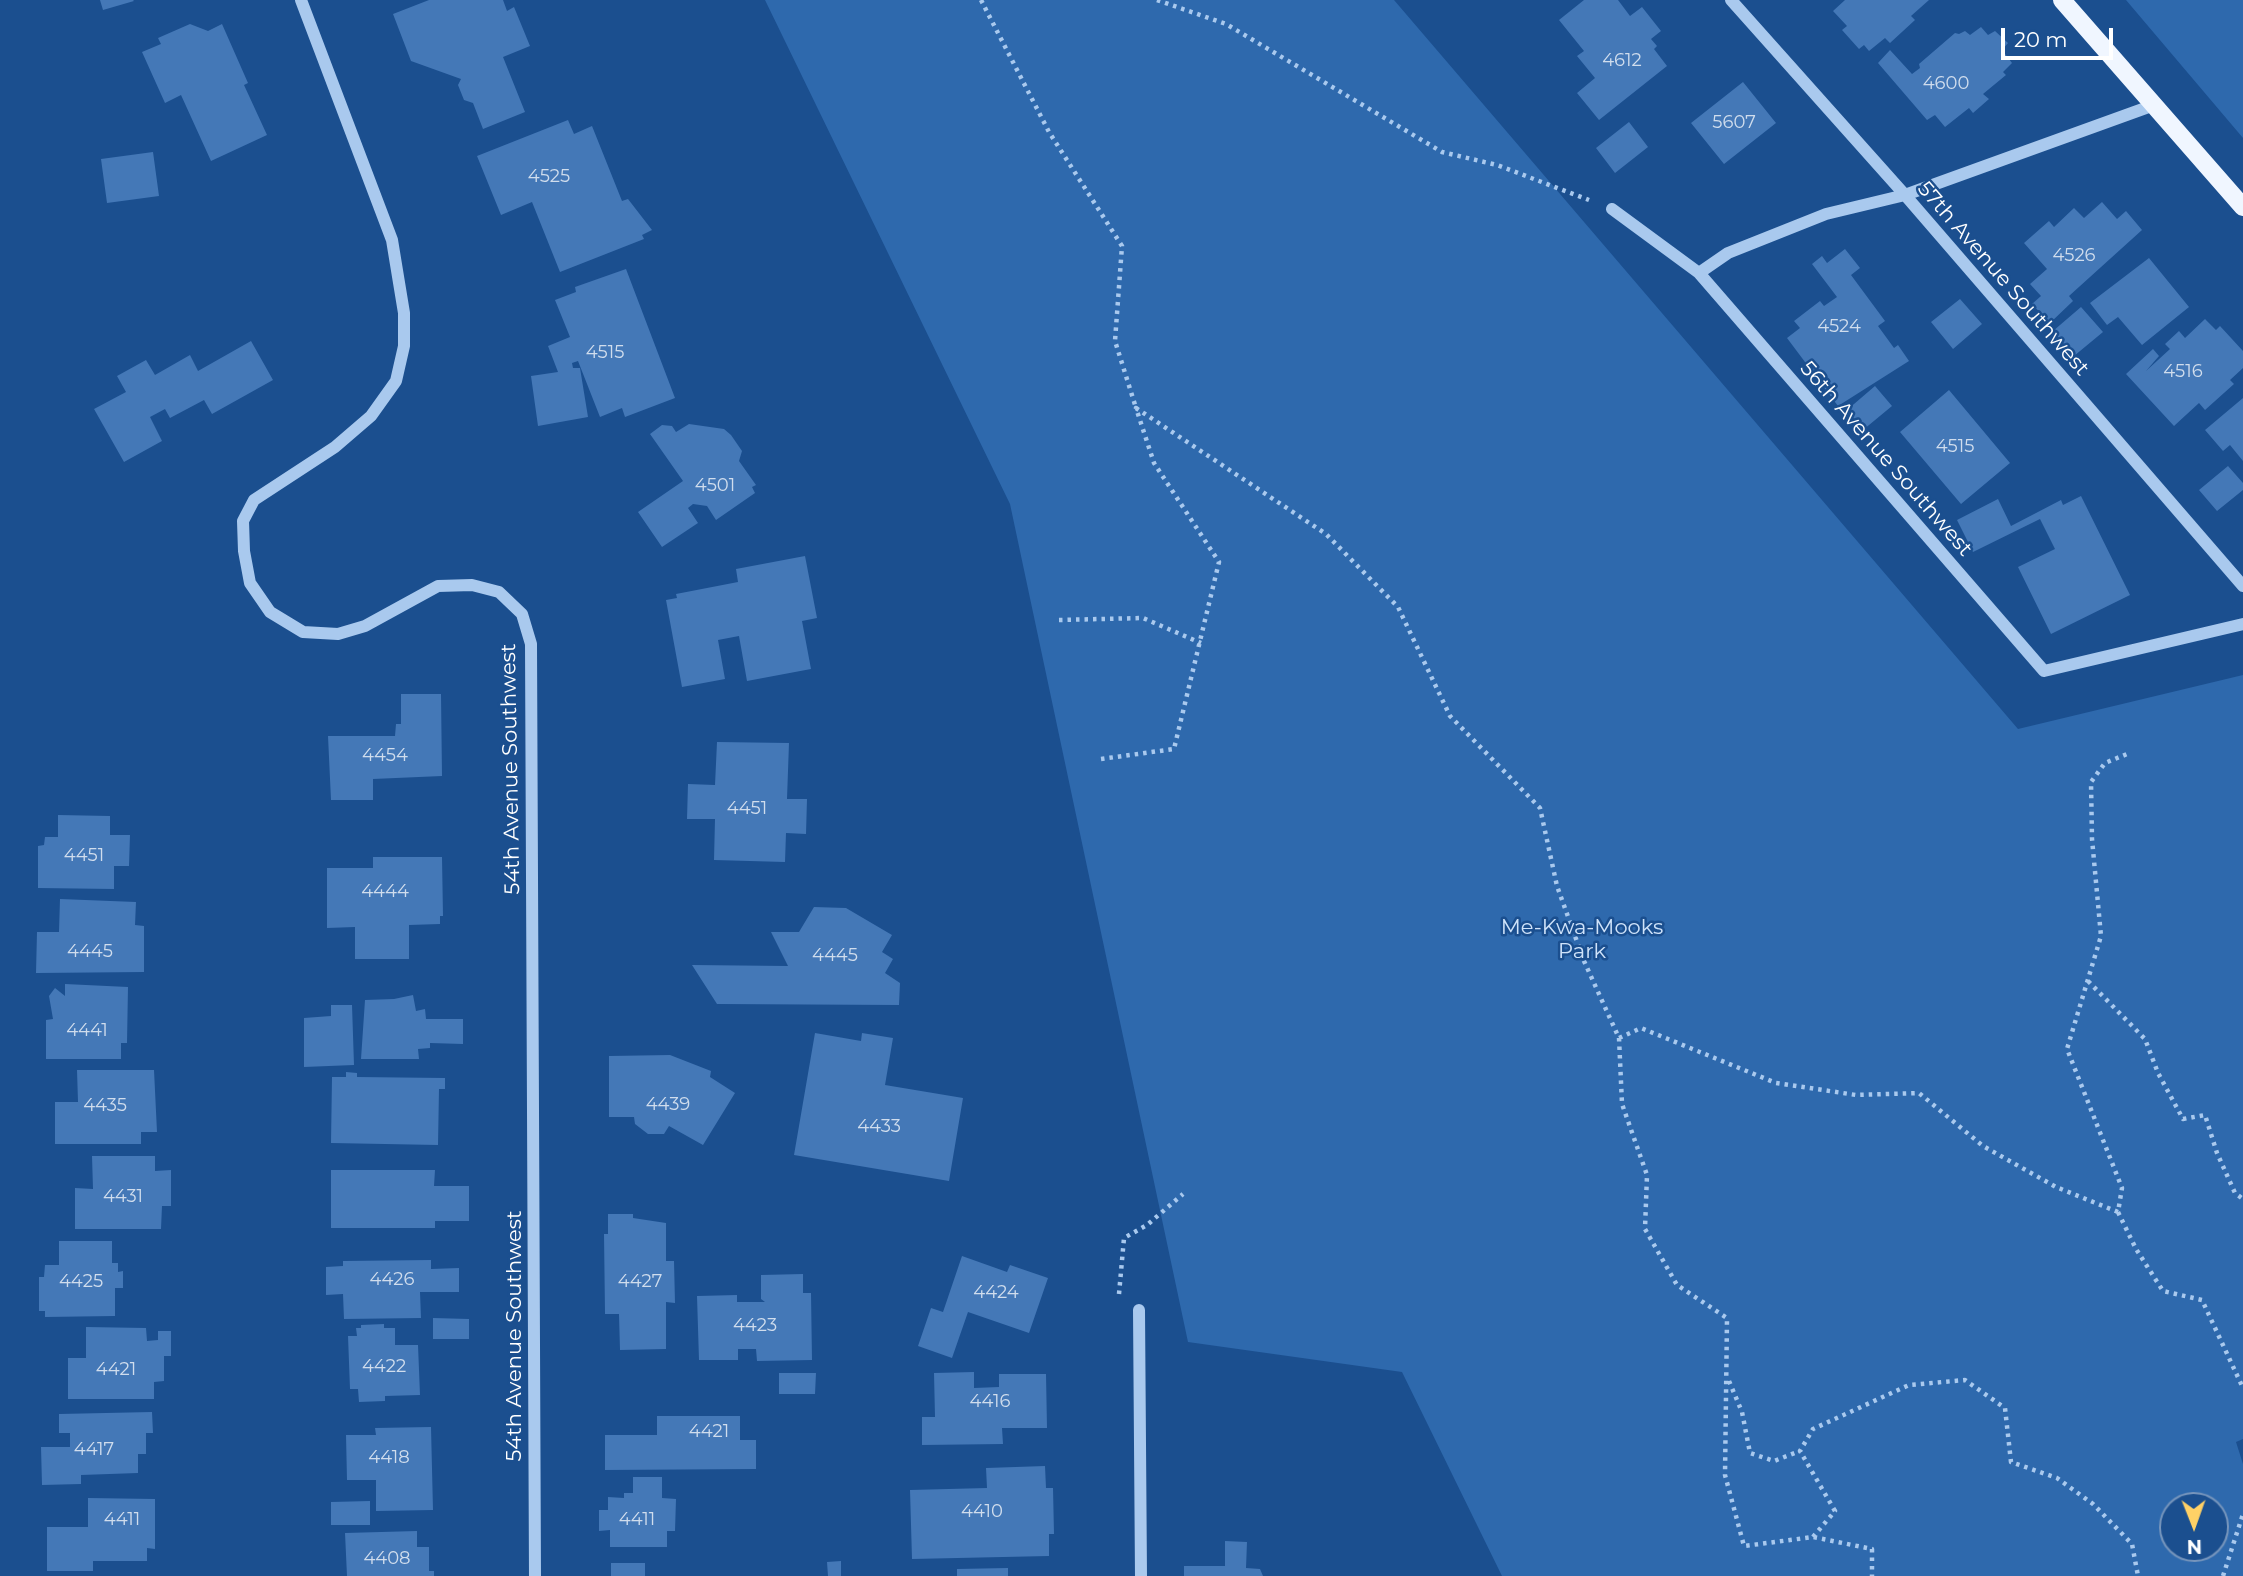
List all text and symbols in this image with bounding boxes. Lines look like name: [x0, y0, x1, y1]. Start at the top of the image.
scale bar: [2005, 14, 2117, 58]
text: 20 m: [2014, 27, 2068, 52]
house number: 4612: [1602, 50, 1642, 72]
house number: 4600: [1923, 73, 1969, 95]
house number: 5607: [1712, 112, 1756, 134]
house number: 4525: [528, 166, 570, 188]
street label: 57th Avenue Southwest: [1912, 177, 2094, 381]
house number: 4526: [2052, 245, 2096, 267]
house number: 4524: [1817, 316, 1861, 338]
house number: 4515: [586, 342, 624, 364]
street label: 56th Avenue Southwest: [1794, 356, 1978, 562]
house number: 4516: [2163, 361, 2203, 383]
house number: 4515: [1936, 436, 1974, 458]
house number: 4501: [695, 475, 735, 497]
street label: 54th Avenue Southwest: [496, 643, 526, 895]
house number: 4454: [362, 745, 408, 767]
house number: 4451: [727, 798, 767, 820]
house number: 4451: [64, 845, 104, 867]
house number: 4444: [361, 881, 409, 903]
park label: Me-Kwa-Mooks Park: [1501, 915, 1663, 965]
house number: 4445: [67, 941, 113, 963]
house number: 4445: [812, 945, 858, 967]
house number: 4441: [66, 1020, 108, 1042]
house number: 4439: [646, 1094, 690, 1116]
house number: 4435: [83, 1095, 127, 1117]
house number: 4433: [857, 1116, 901, 1138]
house number: 4431: [103, 1186, 143, 1208]
street label: 54th Avenue Southwest: [502, 1210, 528, 1462]
house number: 4426: [370, 1269, 414, 1291]
house number: 4425: [59, 1271, 103, 1293]
house number: 4427: [618, 1271, 662, 1293]
house number: 4424: [973, 1282, 1019, 1304]
house number: 4423: [733, 1315, 777, 1337]
house number: 4422: [362, 1356, 406, 1378]
house number: 4421: [96, 1359, 136, 1381]
house number: 4416: [970, 1391, 1010, 1413]
house number: 4421: [689, 1421, 729, 1443]
house number: 4417: [74, 1439, 114, 1461]
house number: 4418: [368, 1447, 410, 1469]
north arrow: [2159, 1492, 2229, 1562]
house number: 4410: [961, 1501, 1003, 1523]
house number: 4411: [104, 1509, 140, 1531]
house number: 4411: [619, 1509, 655, 1531]
text: N: [2186, 1535, 2202, 1558]
house number: 4408: [363, 1548, 411, 1570]

